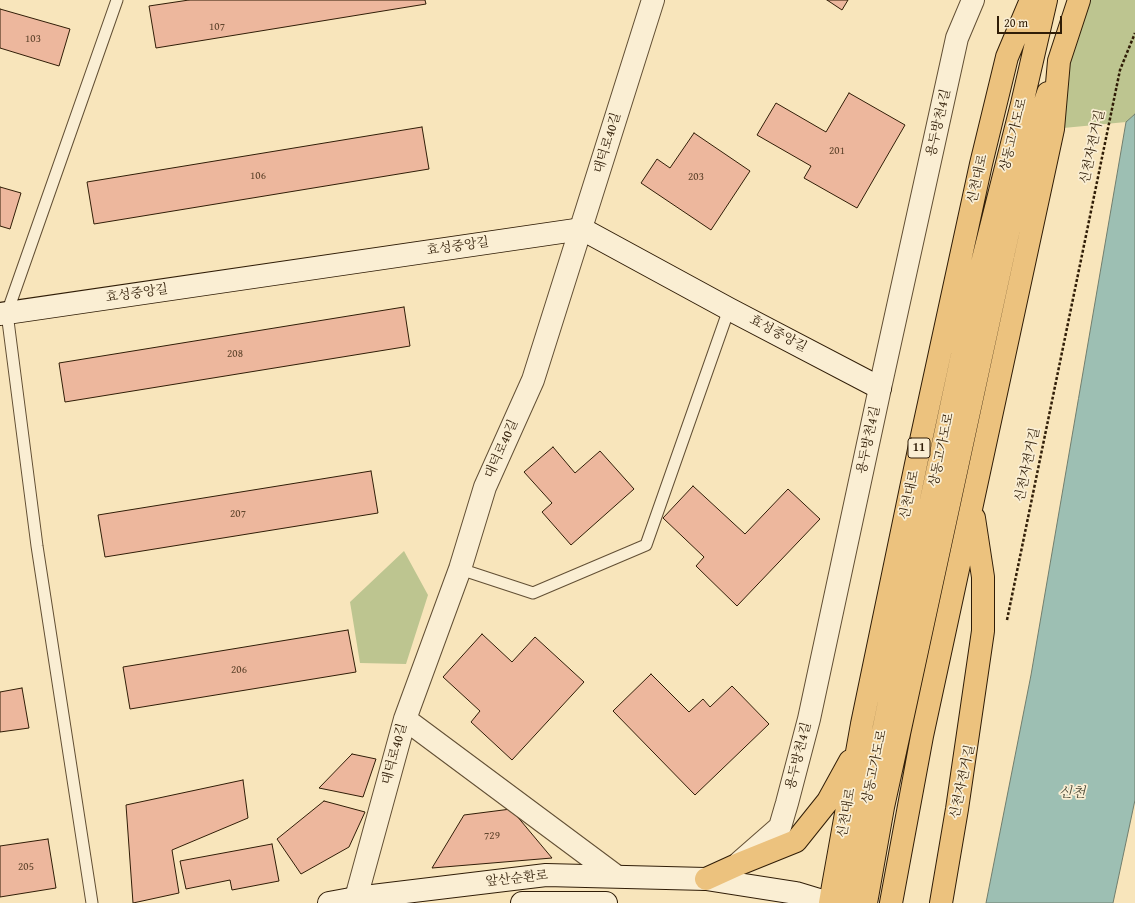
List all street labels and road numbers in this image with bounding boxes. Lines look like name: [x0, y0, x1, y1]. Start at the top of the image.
street label: 용두방천4길: [924, 88, 954, 158]
street label: 상동고가도로: [997, 97, 1031, 173]
street label: 신천자전거길: [1078, 109, 1108, 185]
street label: 대덕로40길: [591, 111, 625, 175]
street label: 신천대로: [965, 153, 991, 205]
street label: 효성중앙길: [426, 235, 490, 259]
street label: 효성중앙길: [105, 282, 169, 306]
street label: 효성중앙길: [747, 312, 809, 356]
street label: 용두방천4길: [854, 405, 884, 475]
street label: 상동고가도로: [927, 412, 957, 488]
street label: 대덕로40길: [482, 417, 522, 481]
street label: 신천자전거길: [1013, 427, 1043, 503]
road number: 11: [908, 438, 930, 458]
street label: 신천대로: [897, 469, 923, 521]
street label: 용두방천4길: [783, 721, 815, 791]
street label: 대덕로40길: [379, 722, 411, 786]
street label: 상동고가도로: [860, 729, 890, 805]
street label: 신천자전거길: [948, 744, 978, 820]
street label: 신천대로: [835, 787, 859, 839]
street label: 앞산순환로: [485, 868, 549, 890]

